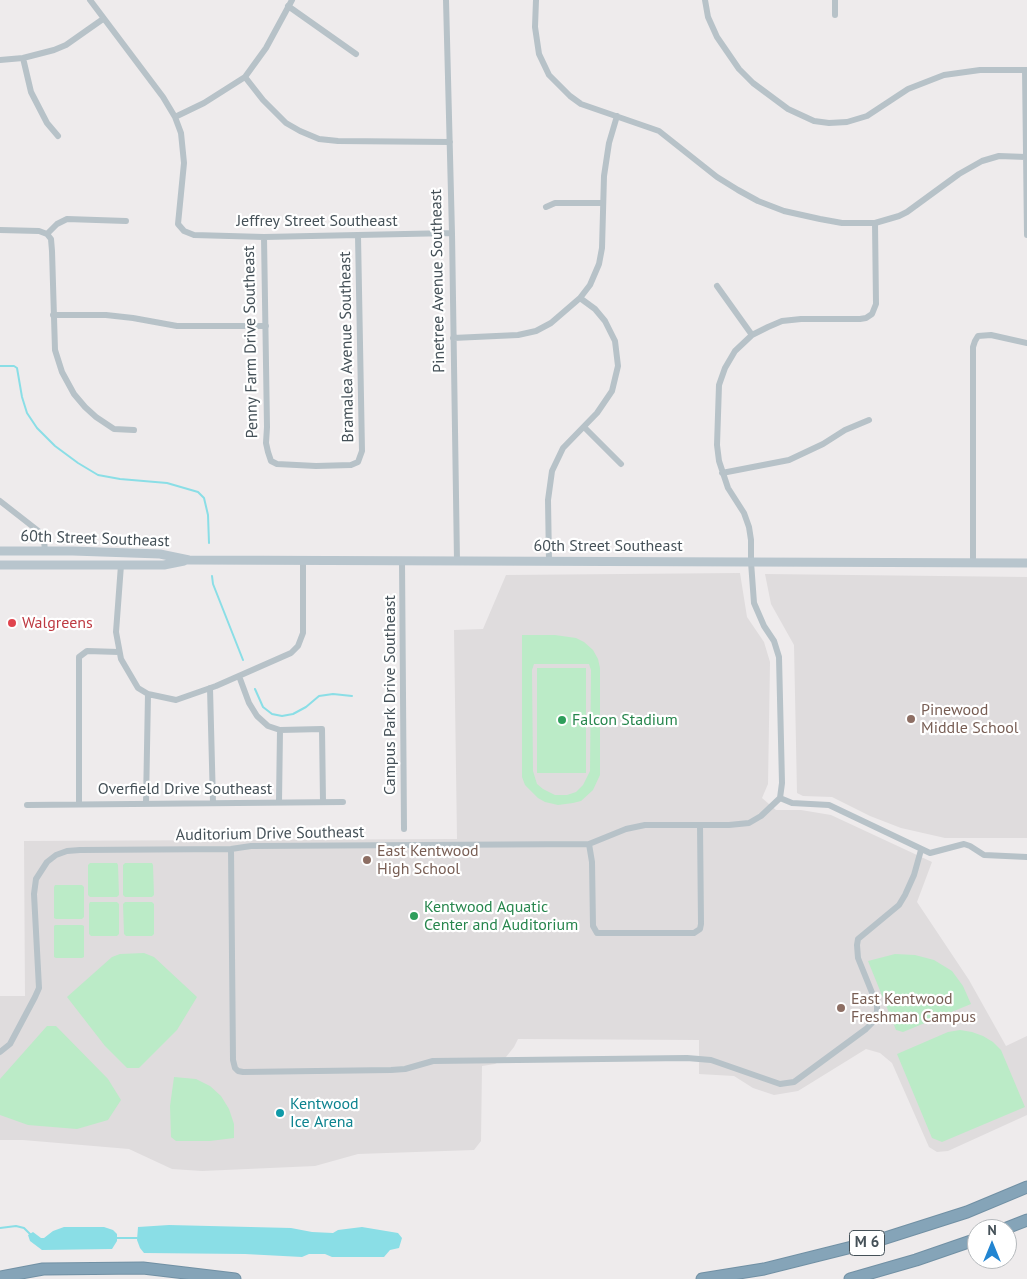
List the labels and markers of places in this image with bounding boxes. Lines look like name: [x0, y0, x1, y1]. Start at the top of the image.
place label: Walgreens: [22, 613, 93, 633]
marker: Walgreens: [6, 617, 18, 629]
place label: Pinewood Middle School: [921, 700, 1019, 738]
place label: Falcon Stadium: [572, 710, 678, 730]
marker: Pinewood Middle School: [905, 713, 917, 725]
marker: Falcon Stadium: [556, 714, 568, 726]
place label: East Kentwood High School: [377, 841, 479, 879]
marker: East Kentwood High School: [361, 854, 373, 866]
place label: Kentwood Aquatic Center and Auditorium: [424, 897, 578, 935]
marker: Kentwood Aquatic Center and Auditorium: [408, 910, 420, 922]
place label: East Kentwood Freshman Campus: [851, 989, 976, 1027]
marker: East Kentwood Freshman Campus: [835, 1002, 847, 1014]
place label: Kentwood Ice Arena: [290, 1094, 359, 1132]
marker: Kentwood Ice Arena: [274, 1107, 286, 1119]

